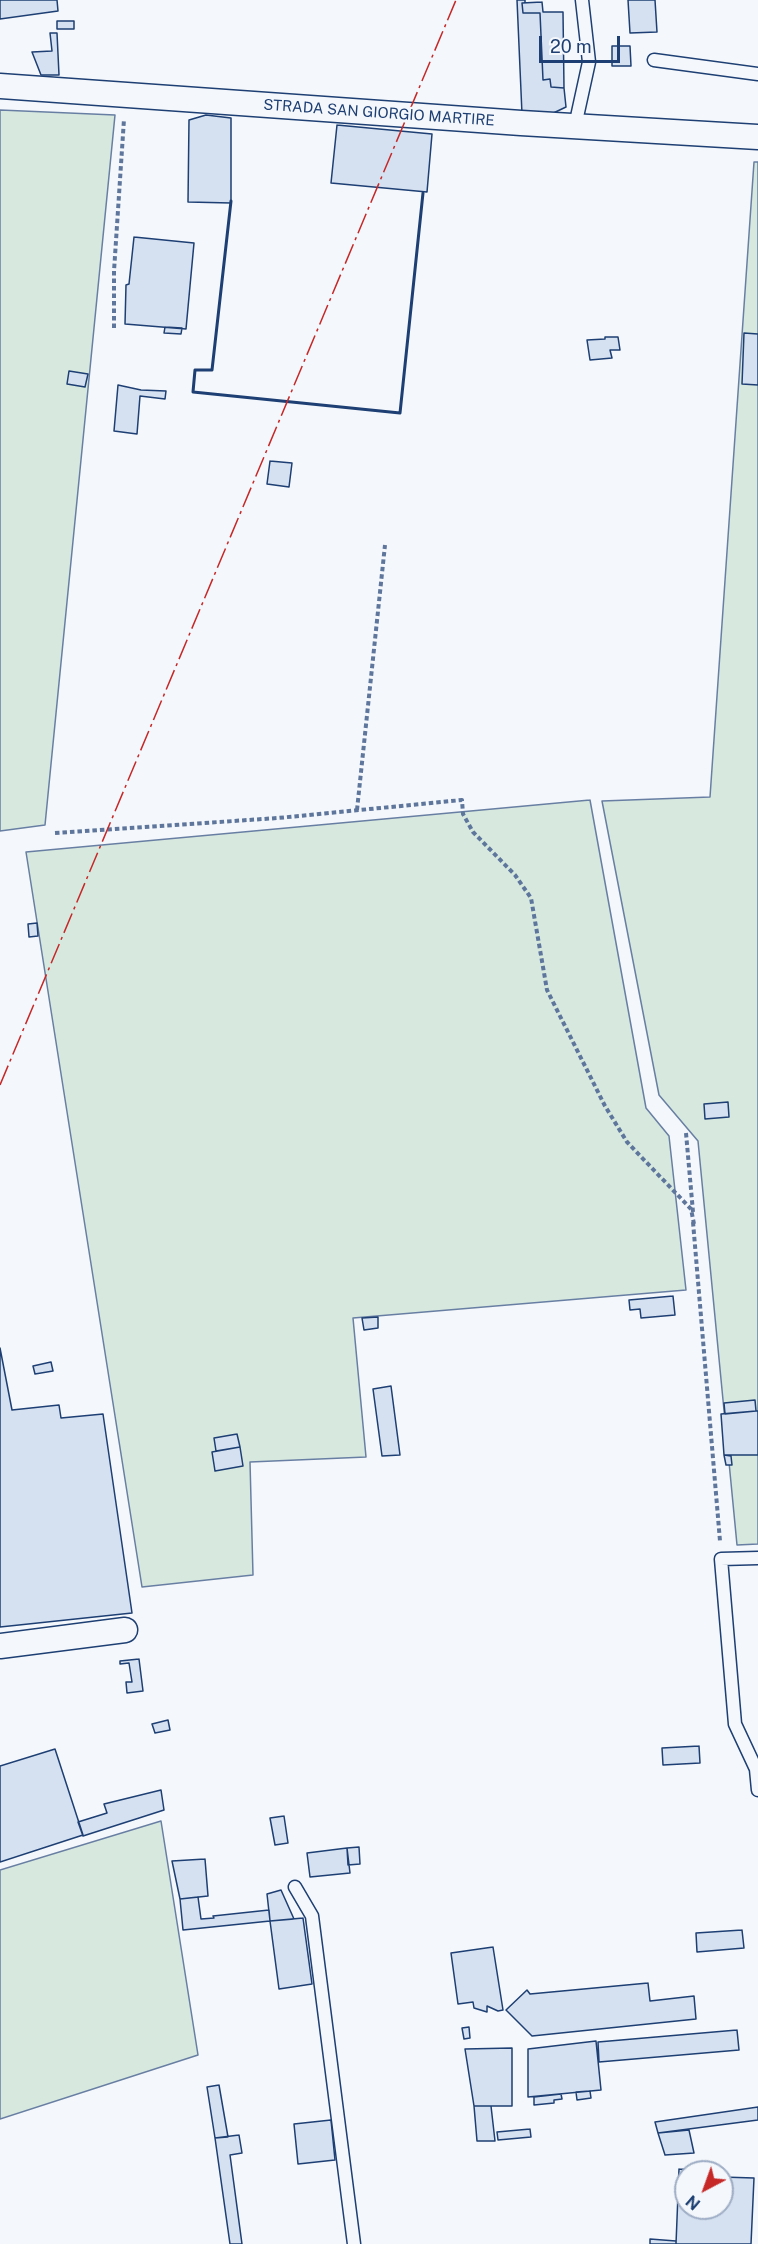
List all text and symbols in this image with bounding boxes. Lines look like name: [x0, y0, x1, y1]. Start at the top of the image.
scale bar: [542, 24, 623, 62]
text: 20 m: [550, 36, 592, 57]
street label: STRADA SAN GIORGIO MARTIRE: [263, 96, 495, 130]
north arrow: [674, 2160, 734, 2220]
text: N: [682, 2191, 704, 2214]

